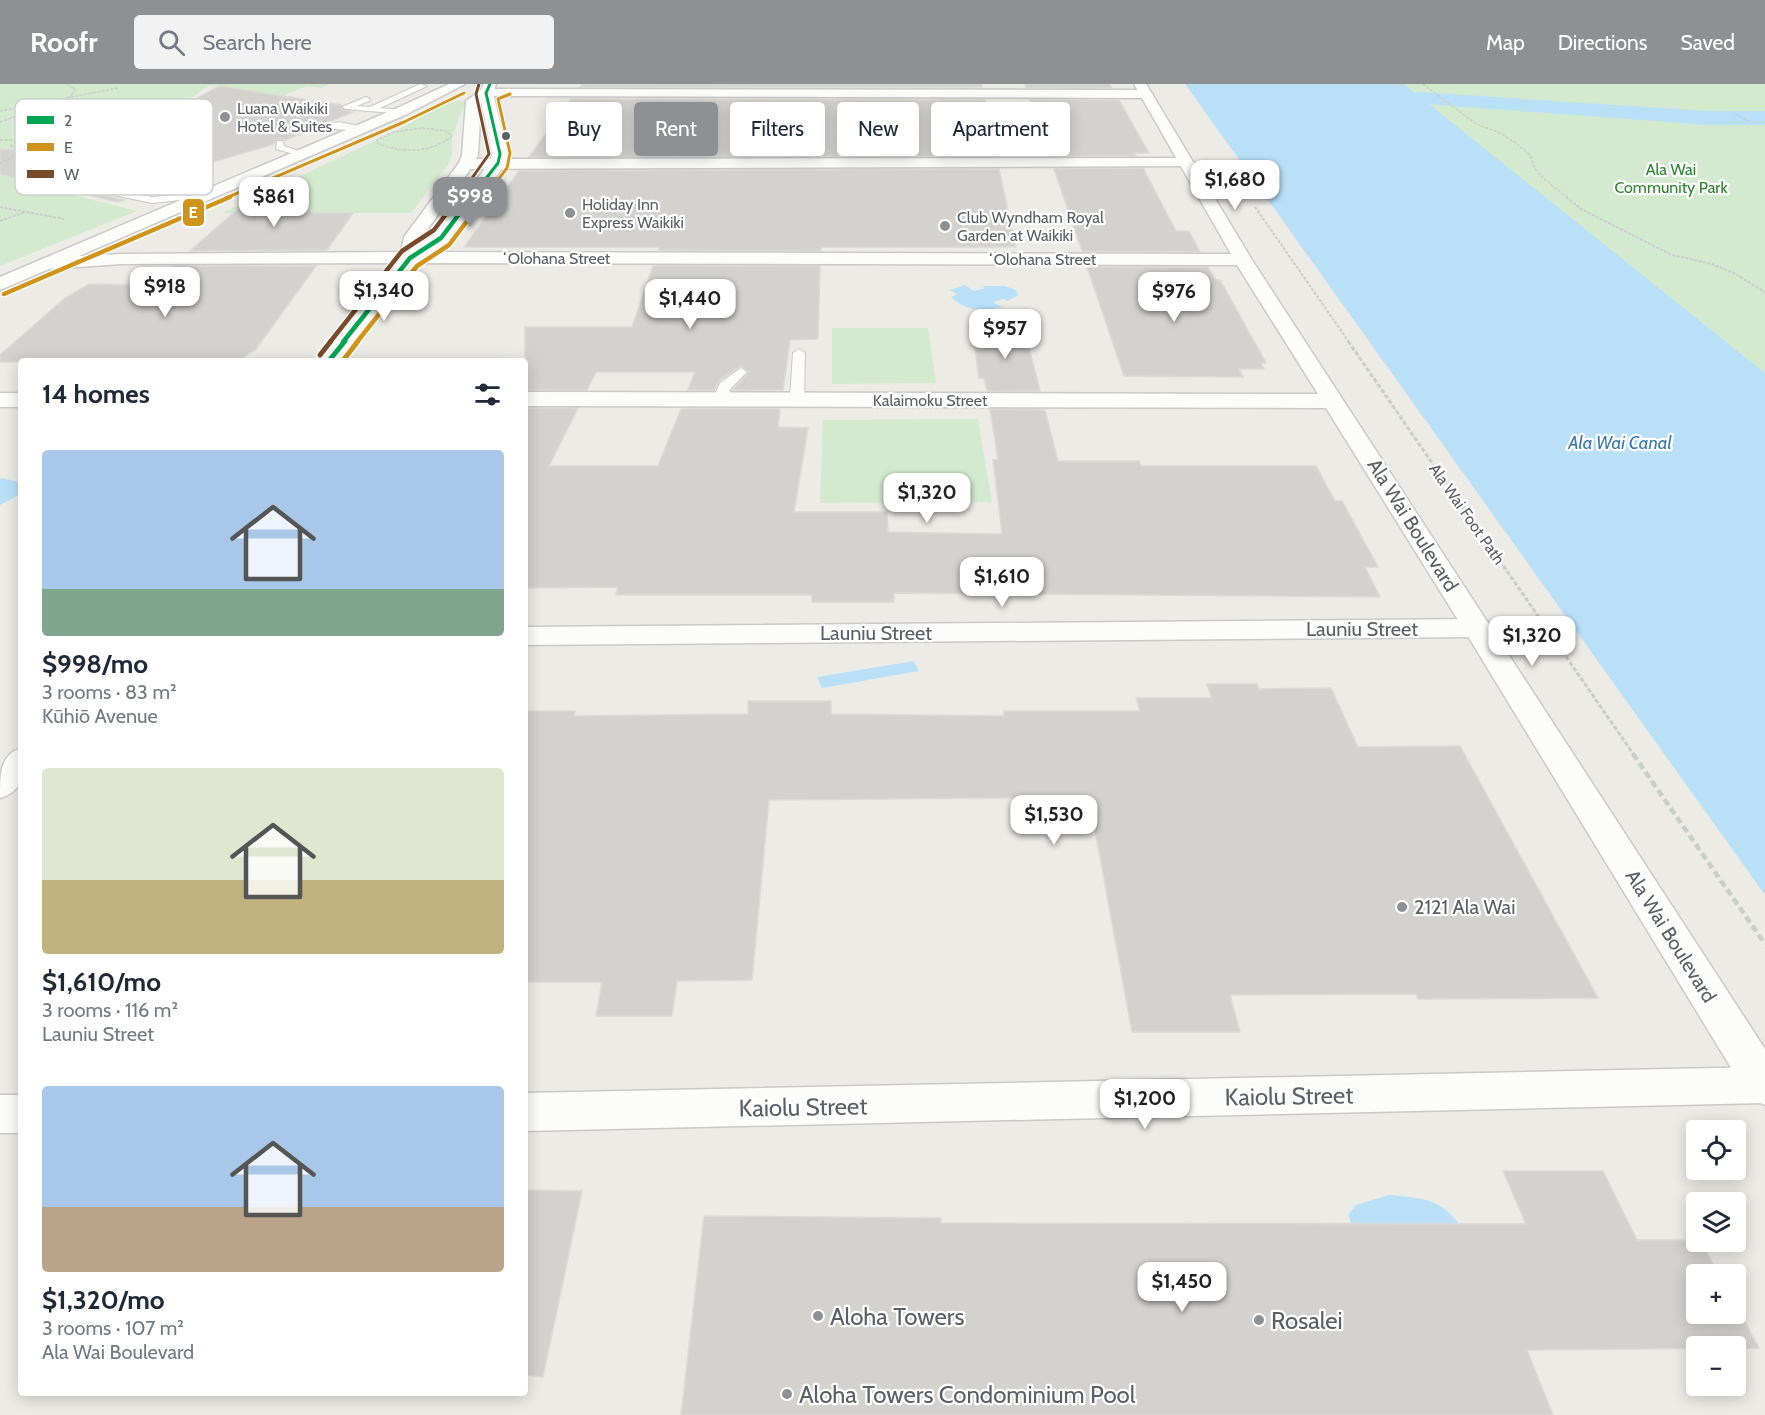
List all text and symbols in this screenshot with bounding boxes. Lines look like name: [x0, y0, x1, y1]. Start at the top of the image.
search box: [134, 15, 554, 69]
text: Roofr: [30, 25, 98, 59]
icon: search: [155, 26, 188, 59]
text: Search here: [203, 29, 312, 56]
text: Map: [1486, 30, 1525, 55]
text: Directions: [1558, 30, 1647, 55]
text: Saved: [1680, 30, 1735, 55]
legend: [15, 99, 213, 195]
place label: Luana Waikiki Hotel & Suites: [237, 99, 333, 136]
chip: Buy: [546, 102, 622, 156]
chip: Rent: [634, 102, 718, 156]
chip: Filters: [730, 102, 825, 156]
chip: New: [837, 102, 919, 156]
chip: Apartment: [931, 102, 1070, 156]
marker: Luana Waikiki Hotel & Suites: [218, 110, 232, 124]
text: 2: [64, 111, 72, 130]
unlabelled marker: [500, 130, 512, 142]
text: E: [64, 138, 73, 157]
pin: $1,680: [1186, 160, 1284, 211]
park label: Ala Wai Community Park: [1614, 160, 1728, 197]
text: W: [64, 165, 80, 184]
text: $1,680: [1204, 167, 1266, 191]
pin: $861: [238, 177, 310, 228]
pin: $998: [434, 177, 506, 228]
text: $861: [253, 184, 295, 208]
text: $998: [447, 184, 493, 208]
place label: Holiday Inn Express Waikiki: [582, 195, 684, 232]
line badge: E: [182, 198, 205, 227]
text: E: [188, 203, 198, 222]
marker: Holiday Inn Express Waikiki: [563, 206, 577, 220]
place label: Club Wyndham Royal Garden at Waikiki: [957, 208, 1104, 245]
marker: Club Wyndham Royal Garden at Waikiki: [938, 219, 952, 233]
street label: ʻOlohana Street: [502, 249, 611, 268]
street label: ʻOlohana Street: [988, 250, 1097, 269]
pin: $918: [129, 267, 201, 318]
pin: $1,340: [335, 271, 433, 322]
pin: $976: [1138, 272, 1210, 323]
text: $918: [144, 274, 186, 298]
text: $1,340: [354, 278, 414, 302]
pin: $1,440: [641, 279, 739, 330]
text: $976: [1152, 279, 1196, 303]
text: $1,440: [659, 286, 721, 310]
pin: $957: [969, 309, 1041, 360]
text: $957: [983, 316, 1027, 340]
text: 14 homes: [42, 378, 150, 410]
icon: filters: [471, 378, 504, 411]
street label: Kalaimoku Street: [873, 391, 988, 410]
water label: Ala Wai Canal: [1567, 432, 1672, 454]
street label: Ala Wai Boulevard: [1363, 454, 1463, 596]
street label: Ala Wai Foot Path: [1425, 460, 1509, 568]
pin: $1,320: [878, 473, 976, 524]
text: $1,320: [897, 480, 957, 504]
icon: home: [219, 489, 327, 597]
pin: $1,610: [953, 557, 1051, 608]
text: $1,610: [974, 564, 1030, 588]
pin: $1,320: [1483, 616, 1581, 667]
street label: Launiu Street: [1306, 617, 1418, 641]
street label: Launiu Street: [820, 621, 932, 645]
text: $1,320: [1502, 623, 1562, 647]
text: $998/mo: [42, 648, 148, 680]
text: 3 rooms · 83 m²: [42, 680, 177, 704]
text: Kūhiō Avenue: [42, 704, 158, 728]
pin: $1,530: [1005, 795, 1103, 846]
text: $1,530: [1024, 802, 1084, 826]
icon: home: [219, 807, 327, 915]
street label: Ala Wai Boulevard: [1621, 865, 1721, 1007]
place label: 2121 Ala Wai: [1414, 895, 1515, 919]
marker: 2121 Ala Wai: [1395, 900, 1409, 914]
text: $1,610/mo: [42, 966, 161, 998]
text: 3 rooms · 116 m²: [42, 998, 178, 1022]
text: Launiu Street: [42, 1022, 154, 1046]
pin: $1,200: [1096, 1079, 1194, 1130]
street label: Kaiolu Street: [1224, 1080, 1354, 1112]
text: $1,200: [1114, 1086, 1176, 1110]
street label: Kaiolu Street: [738, 1091, 868, 1123]
map controls: [1686, 1120, 1746, 1396]
button: locate: [1686, 1120, 1746, 1180]
icon: home: [219, 1125, 327, 1233]
button: layers: [1686, 1192, 1746, 1252]
pin: $1,450: [1133, 1262, 1231, 1313]
button: +: [1686, 1264, 1746, 1324]
text: $1,450: [1152, 1269, 1212, 1293]
text: $1,320/mo: [42, 1284, 165, 1316]
place label: Aloha Towers: [830, 1302, 964, 1331]
place label: Rosalei: [1271, 1306, 1343, 1335]
marker: Aloha Towers: [811, 1309, 825, 1323]
marker: Rosalei: [1252, 1313, 1266, 1327]
text: 3 rooms · 107 m²: [42, 1316, 184, 1340]
button: −: [1686, 1336, 1746, 1396]
text: Ala Wai Boulevard: [42, 1340, 194, 1364]
place label: Aloha Towers Condominium Pool: [799, 1380, 1136, 1409]
marker: Aloha Towers Condominium Pool: [780, 1387, 794, 1401]

